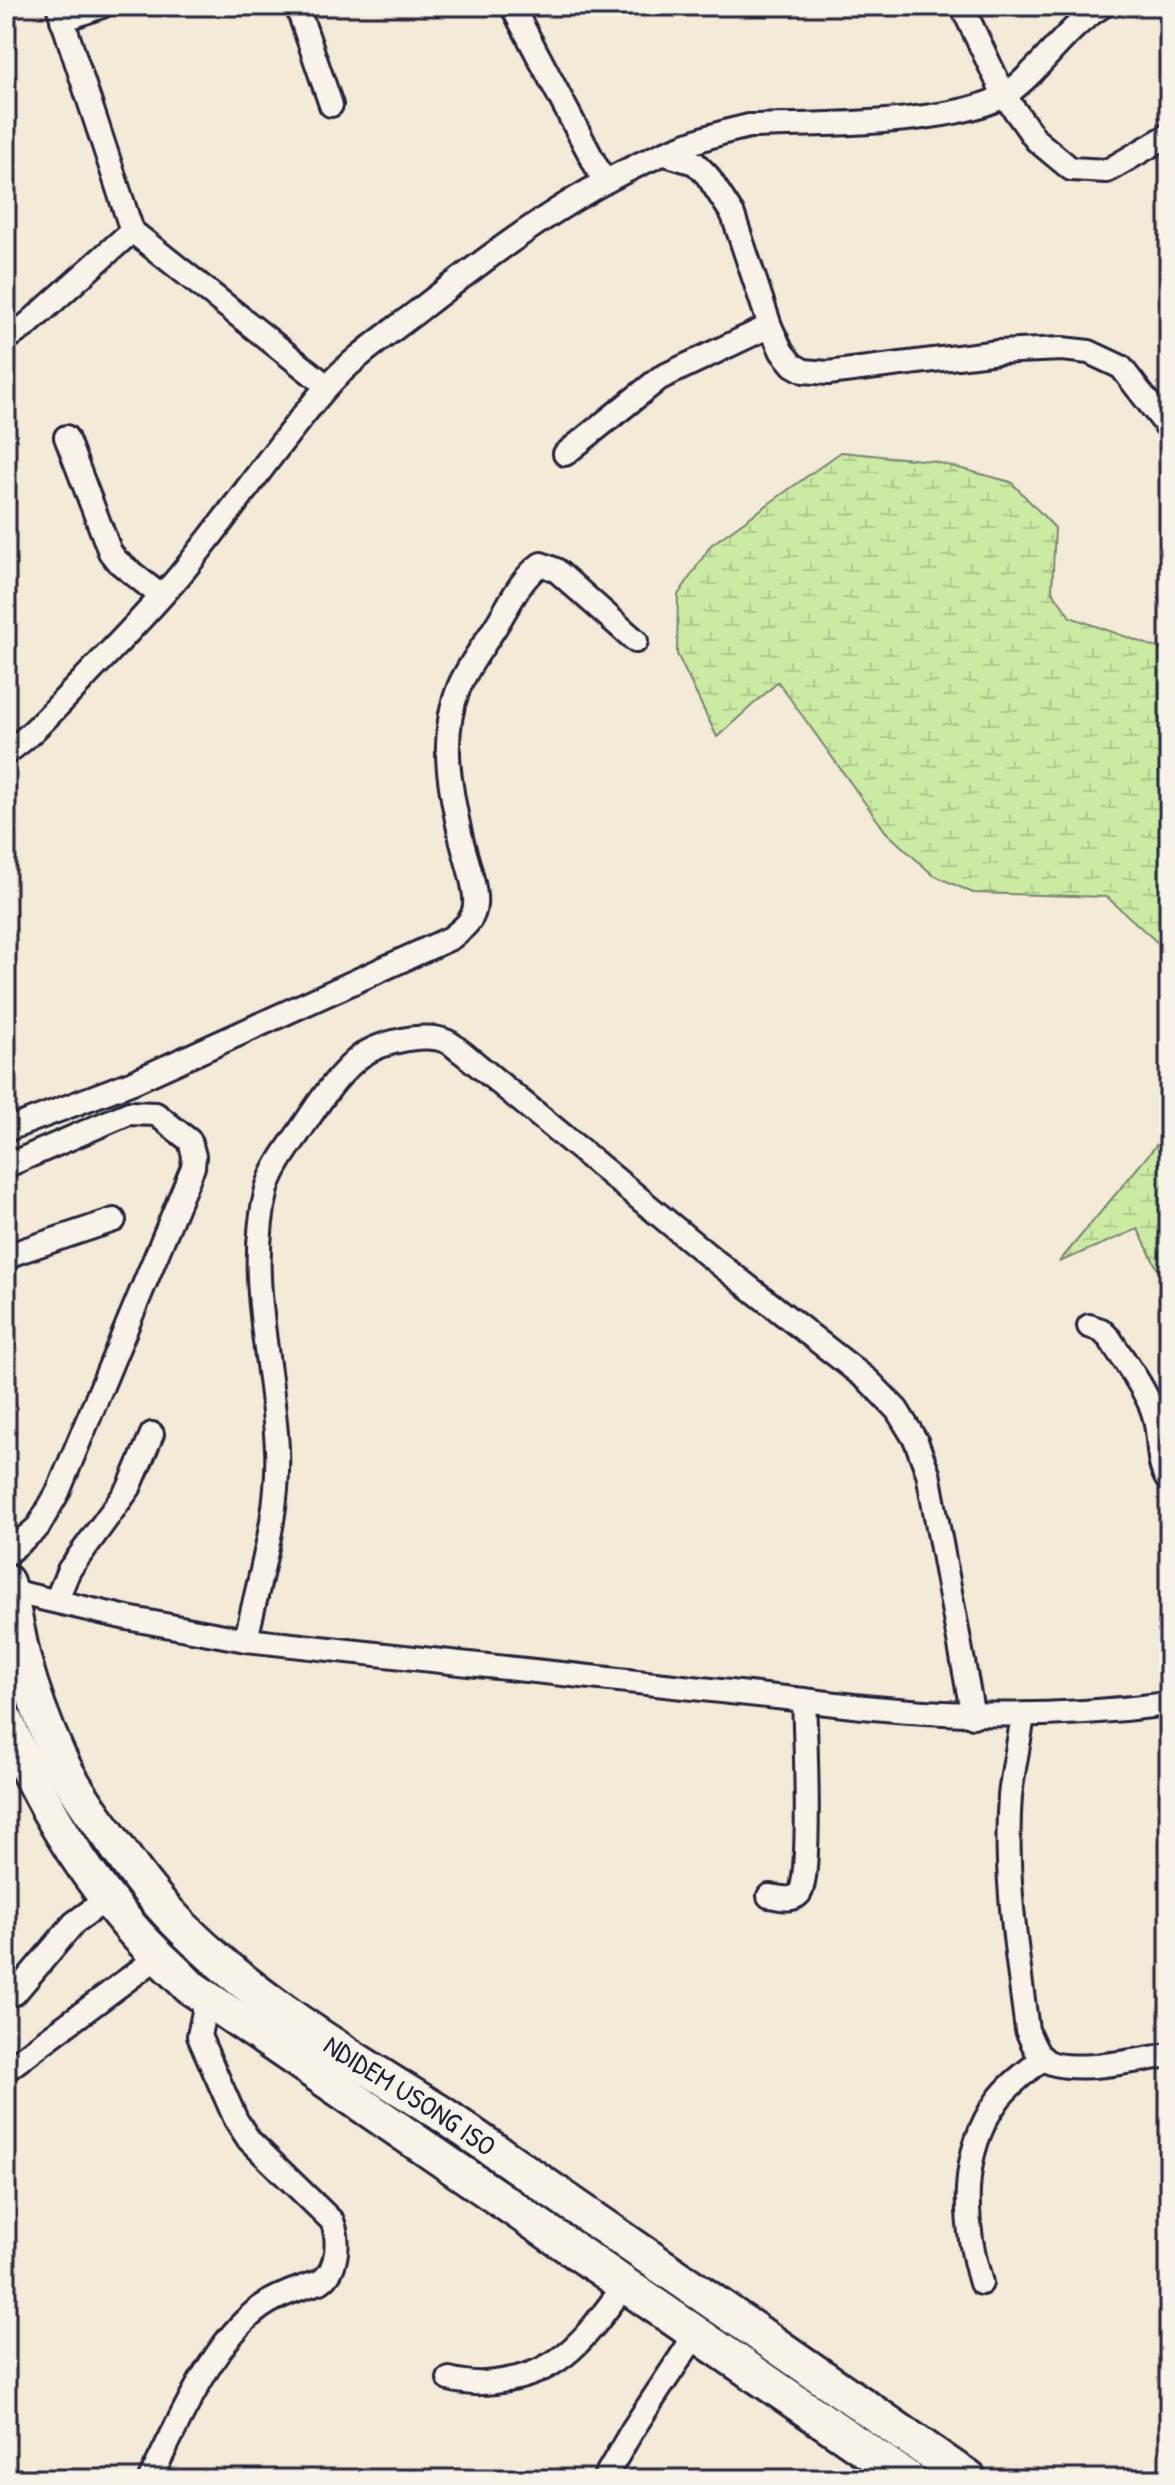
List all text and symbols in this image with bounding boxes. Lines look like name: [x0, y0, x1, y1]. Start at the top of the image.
street label: NDIDEM USONG ISO: [317, 2026, 503, 2165]

